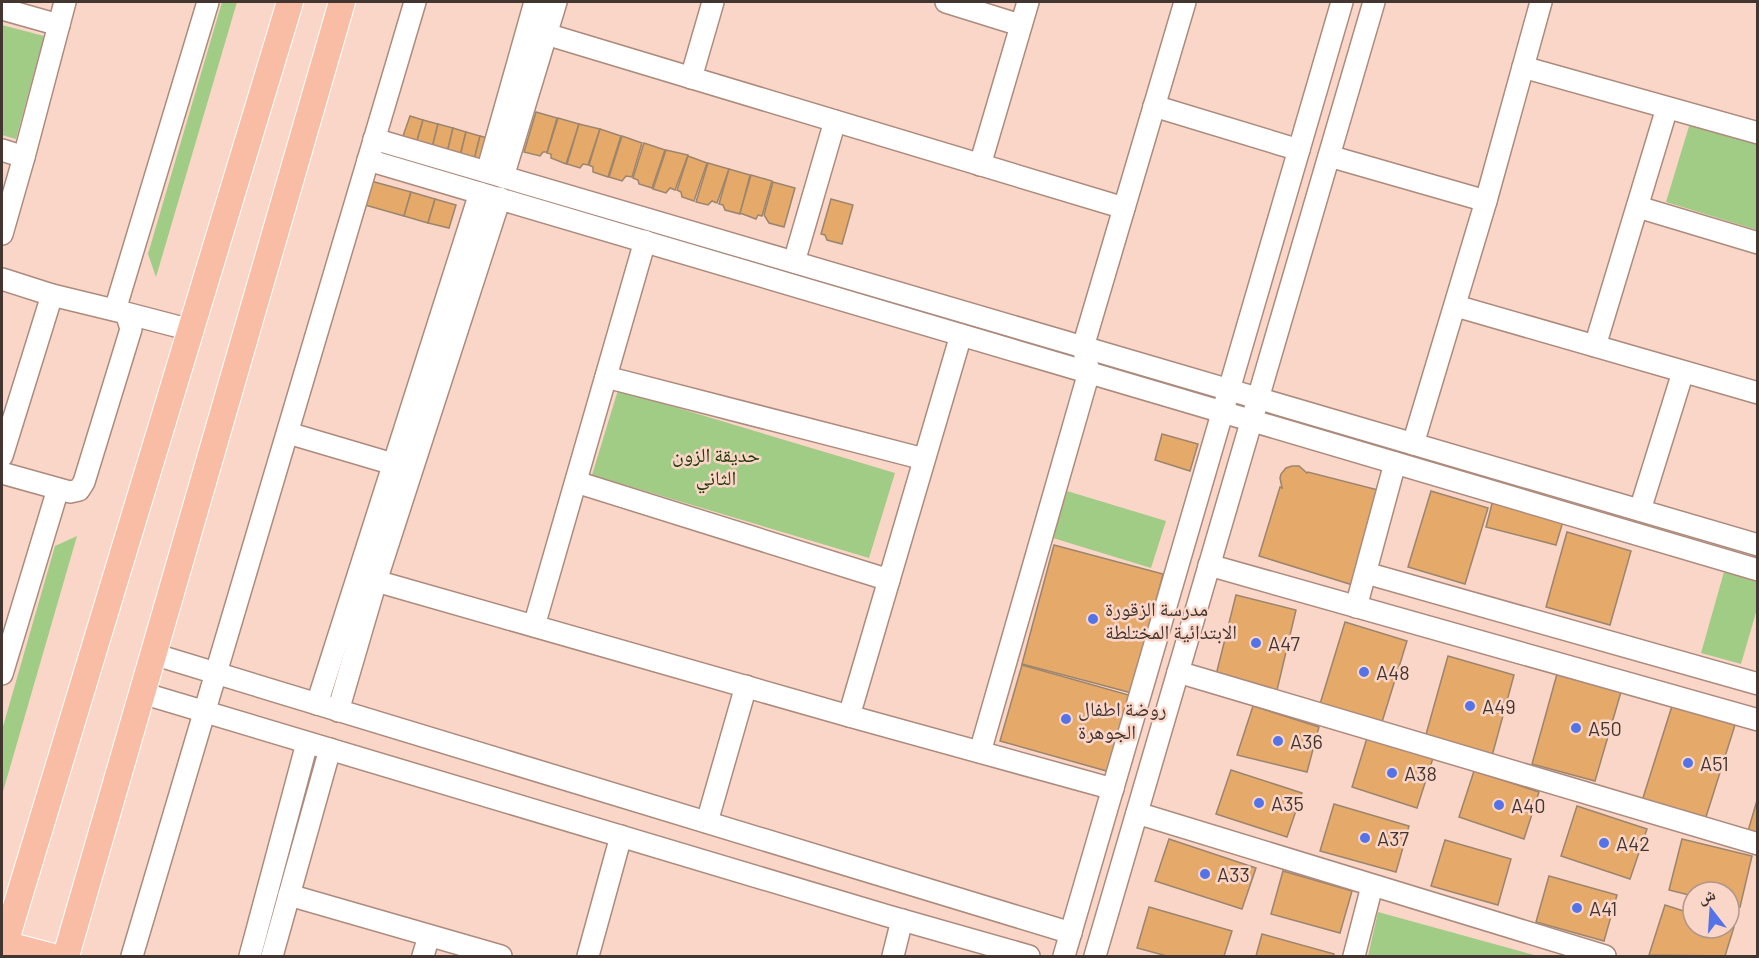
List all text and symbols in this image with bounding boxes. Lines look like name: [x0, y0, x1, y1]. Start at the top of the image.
park label: حديقة الزون الثاني: [672, 442, 760, 494]
place label: مدرسة الزقورة الابتدائية المختلطة: [1105, 596, 1237, 644]
marker: مدرسة الزقورة الابتدائية المختلطة: [1086, 612, 1100, 626]
place label: A47: [1268, 631, 1301, 655]
marker: A47: [1249, 636, 1263, 650]
place label: A48: [1376, 660, 1410, 684]
marker: A48: [1357, 665, 1371, 679]
place label: A49: [1482, 694, 1516, 718]
place label: روضة اطفال الجوهرة: [1078, 696, 1167, 743]
marker: A49: [1463, 699, 1477, 713]
marker: روضة اطفال الجوهرة: [1059, 712, 1073, 726]
place label: A50: [1588, 716, 1622, 740]
marker: A50: [1569, 721, 1583, 735]
place label: A36: [1290, 729, 1323, 753]
marker: A36: [1271, 734, 1285, 748]
place label: A51: [1700, 751, 1729, 775]
marker: A51: [1681, 756, 1695, 770]
place label: A38: [1404, 761, 1437, 785]
marker: A38: [1385, 766, 1399, 780]
place label: A35: [1271, 791, 1304, 815]
place label: A40: [1511, 793, 1545, 817]
marker: A35: [1252, 796, 1266, 810]
marker: A40: [1492, 798, 1506, 812]
place label: A37: [1377, 826, 1409, 850]
marker: A37: [1358, 831, 1372, 845]
place label: A42: [1616, 831, 1650, 855]
marker: A42: [1597, 836, 1611, 850]
place label: A33: [1217, 862, 1250, 886]
marker: A33: [1198, 867, 1212, 881]
north arrow: [1681, 880, 1741, 940]
text: ش: [1696, 884, 1718, 908]
place label: A41: [1589, 896, 1617, 920]
marker: A41: [1570, 901, 1584, 915]

